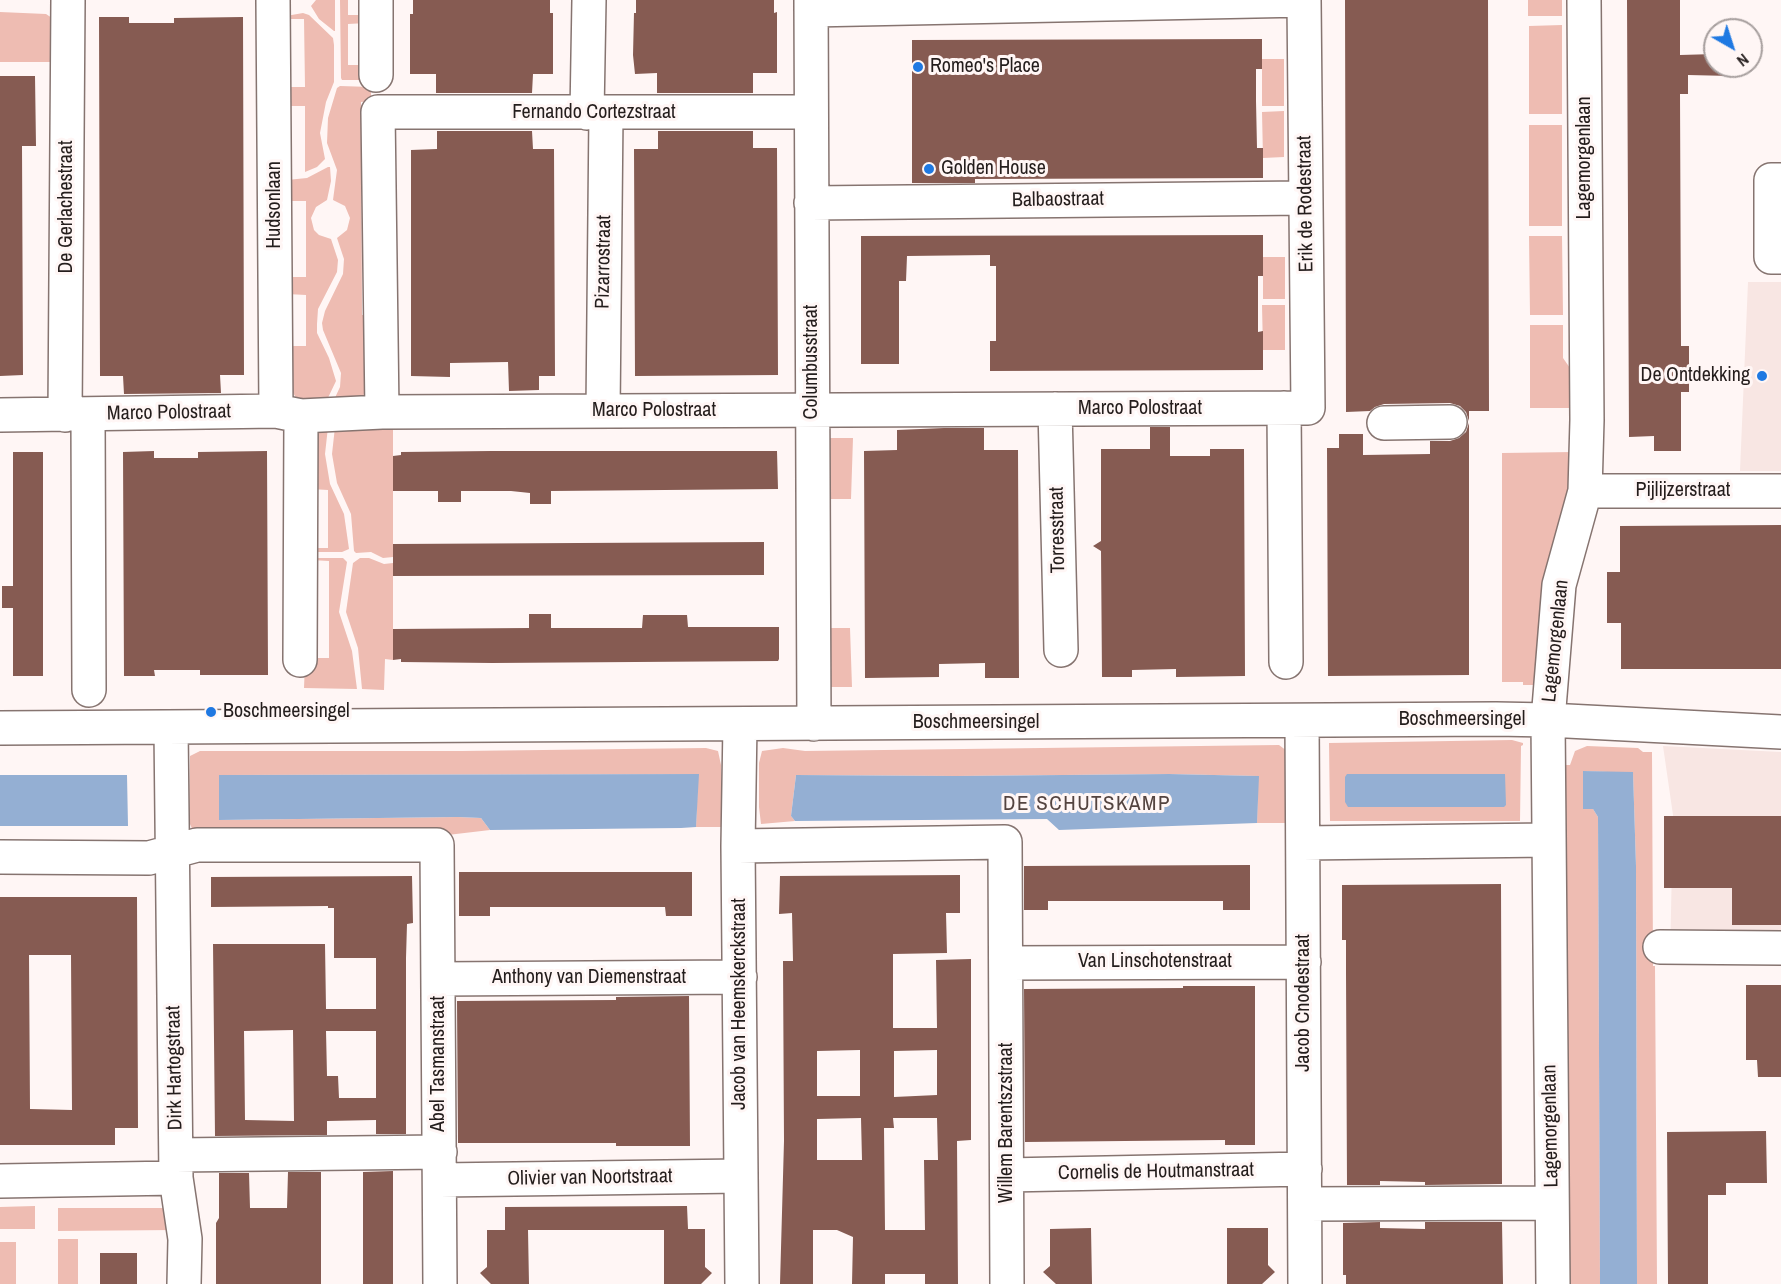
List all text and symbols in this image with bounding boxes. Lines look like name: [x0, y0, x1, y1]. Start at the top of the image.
north arrow: [1703, 18, 1763, 78]
text: N: [1732, 49, 1754, 72]
place label: Romeo's Place: [930, 55, 1040, 79]
marker: Romeo's Place: [911, 60, 925, 74]
street label: Lagemorgenlaan: [1573, 96, 1597, 220]
street label: Fernando Cortezstraat: [512, 101, 676, 125]
street label: Erik de Rodestraat: [1293, 135, 1319, 273]
street label: De Gerlachestraat: [55, 140, 79, 274]
place label: Golden House: [941, 157, 1046, 181]
street label: Hudsonlaan: [263, 161, 287, 249]
marker: Golden House: [922, 162, 936, 176]
street label: Balbaostraat: [1012, 187, 1104, 213]
street label: Pizarrostraat: [591, 215, 617, 309]
street label: Columbusstraat: [800, 305, 824, 419]
place label: De Ontdekking: [1641, 364, 1750, 388]
marker: De Ontdekking: [1755, 369, 1769, 383]
street label: Marco Polostraat: [1078, 397, 1202, 421]
street label: Marco Polostraat: [592, 399, 716, 423]
street label: Marco Polostraat: [107, 400, 231, 426]
street label: Pijlijzerstraat: [1636, 479, 1730, 503]
street label: Torresstraat: [1045, 487, 1071, 573]
street label: Lagemorgenlaan: [1538, 579, 1574, 703]
place label: Boschmeersingel: [223, 700, 350, 724]
marker: Boschmeersingel: [204, 705, 218, 719]
street label: Boschmeersingel: [1399, 708, 1525, 732]
street label: Boschmeersingel: [913, 711, 1039, 735]
district label: DE SCHUTSKAMP: [1003, 791, 1171, 817]
street label: Jacob van Heemskerckstraat: [728, 898, 752, 1110]
street label: Jacob Cnodestraat: [1292, 934, 1316, 1072]
street label: Van Linschotenstraat: [1078, 950, 1232, 974]
street label: Anthony van Diemenstraat: [492, 966, 686, 990]
street label: Abel Tasmanstraat: [427, 996, 451, 1132]
street label: Dirk Hartogstraat: [162, 1005, 188, 1131]
street label: Willem Barentszstraat: [995, 1043, 1019, 1203]
street label: Lagemorgenlaan: [1538, 1064, 1564, 1188]
street label: Cornelis de Houtmanstraat: [1058, 1158, 1254, 1186]
street label: Olivier van Noortstraat: [507, 1165, 673, 1191]

